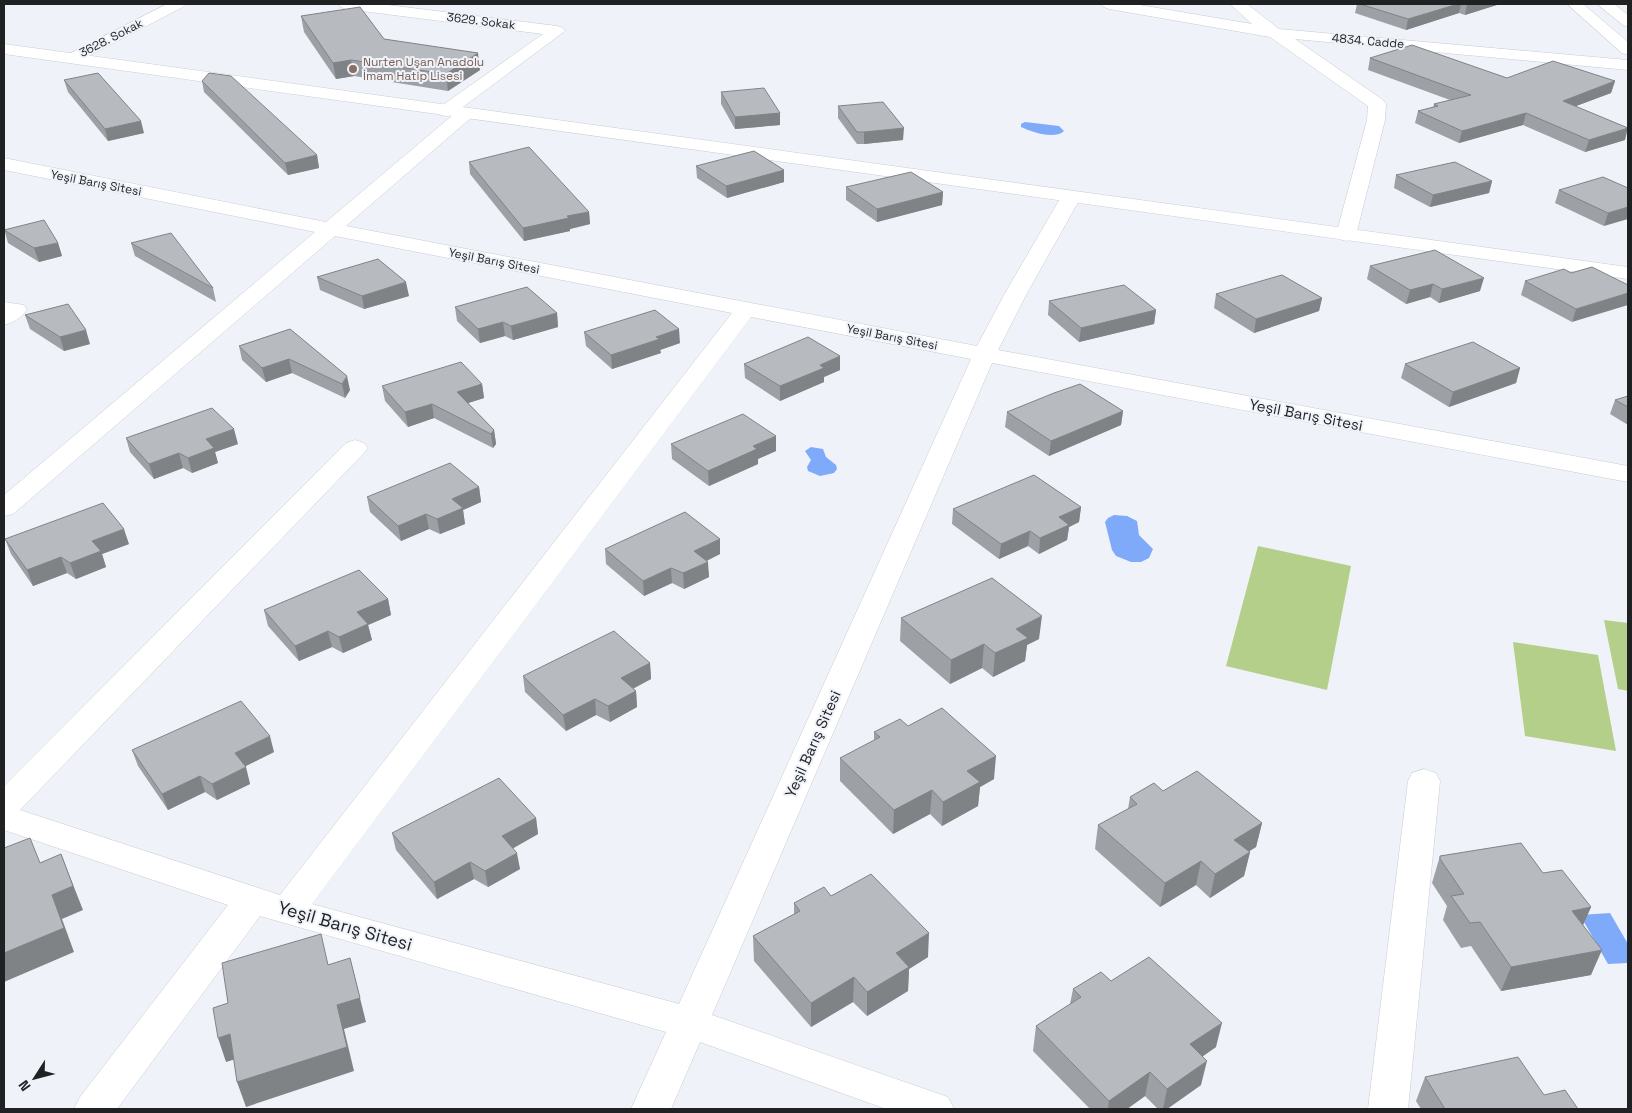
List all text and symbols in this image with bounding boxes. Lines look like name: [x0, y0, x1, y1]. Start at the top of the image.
street label: 3629. Sokak: [446, 9, 517, 33]
street label: 3628. Sokak: [76, 15, 146, 61]
street label: 4834. Cadde: [1331, 30, 1405, 52]
place label: Nurten Uşan Anadolu İmam Hatip Lisesi: [363, 54, 484, 84]
marker: Nurten Uşan Anadolu İmam Hatip Lisesi: [347, 63, 359, 75]
street label: Yeşil Barış Sitesi: [49, 166, 143, 200]
street label: Yeşil Barış Sitesi: [447, 244, 541, 278]
street label: Yeşil Barış Sitesi: [845, 320, 939, 354]
street label: Yeşil Barış Sitesi: [1248, 394, 1365, 435]
street label: Yeşil Barış Sitesi: [780, 687, 845, 800]
street label: Yeşil Barış Sitesi: [275, 895, 415, 956]
north arrow: [10, 1053, 60, 1103]
text: N: [14, 1077, 35, 1095]

